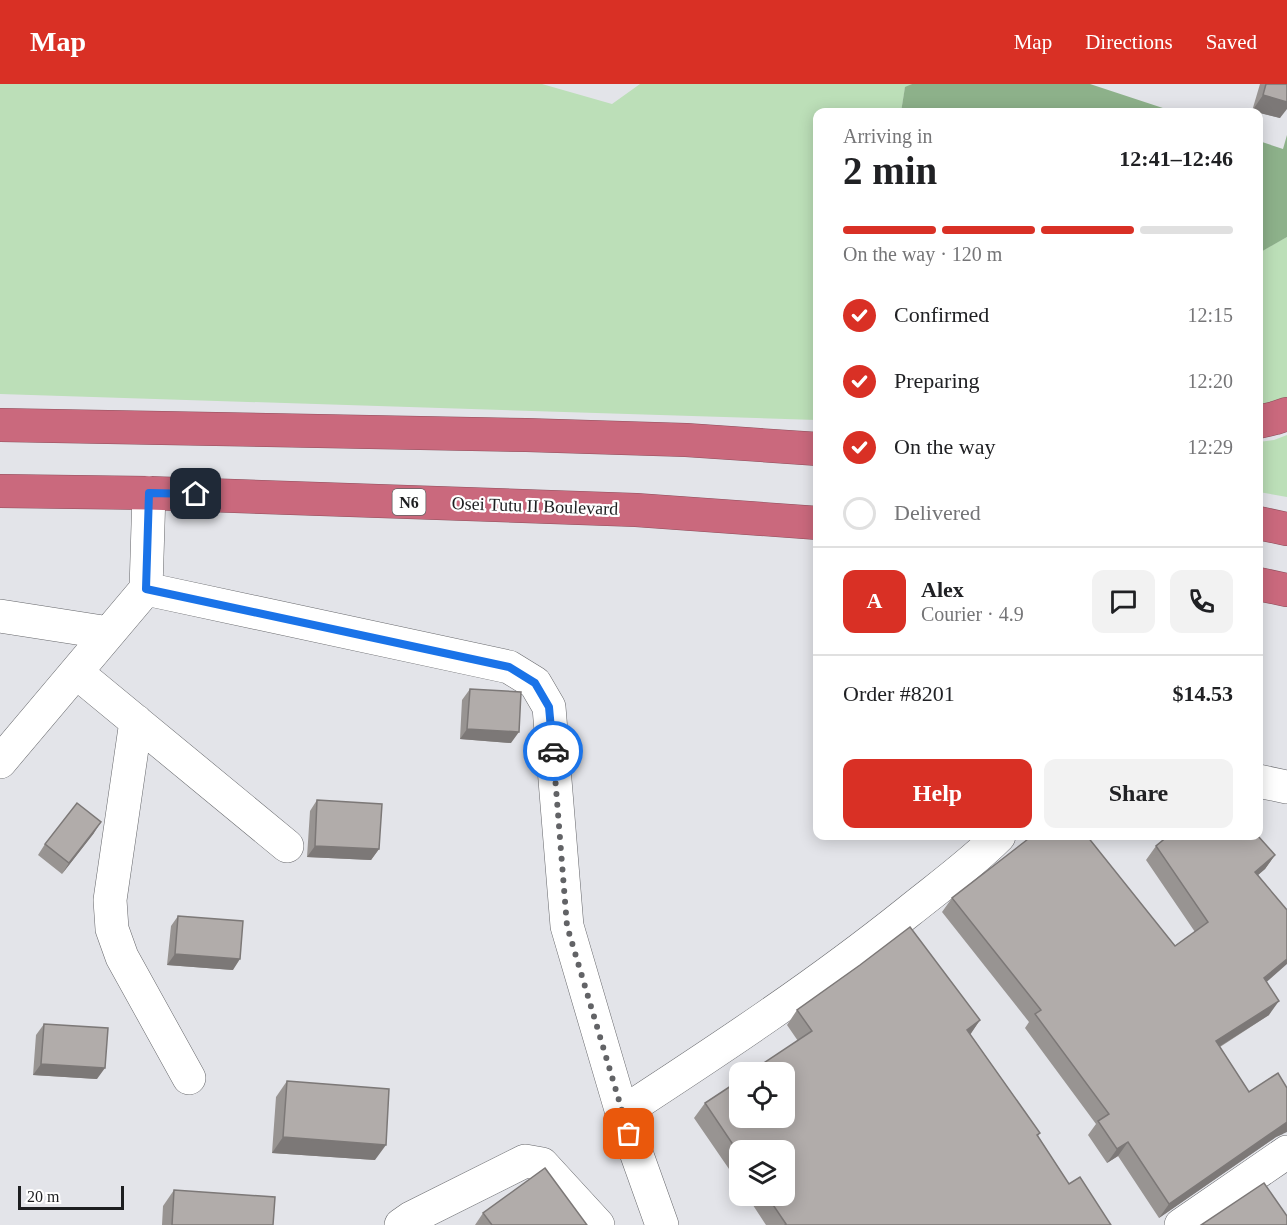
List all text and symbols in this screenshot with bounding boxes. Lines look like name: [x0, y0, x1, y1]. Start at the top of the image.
text: Map: [30, 26, 86, 57]
text: Map: [1014, 30, 1052, 54]
text: Directions: [1085, 30, 1173, 54]
text: Saved: [1206, 30, 1257, 54]
text: Arriving in: [843, 125, 932, 147]
text: 12:41–12:46: [1119, 146, 1233, 171]
text: 2 min: [843, 149, 937, 192]
text: On the way · 120 m: [843, 243, 1002, 265]
icon: check: [843, 299, 876, 332]
text: Confirmed: [894, 302, 989, 327]
text: 12:15: [1187, 304, 1233, 326]
icon: check: [843, 365, 876, 398]
text: Preparing: [894, 368, 980, 393]
text: 12:20: [1187, 370, 1233, 392]
icon: check: [843, 431, 876, 464]
text: On the way: [894, 434, 995, 459]
text: 12:29: [1187, 436, 1233, 458]
pin: [170, 468, 221, 519]
icon: home: [179, 477, 212, 510]
road number: N6: [392, 489, 426, 515]
street label: Osei Tutu II Boulevard: [451, 493, 619, 519]
text: Delivered: [894, 500, 981, 525]
button: chat: [1092, 570, 1155, 633]
button: phone: [1170, 570, 1233, 633]
text: Alex: [921, 577, 964, 602]
text: A: [867, 588, 882, 613]
text: Courier · 4.9: [921, 603, 1024, 625]
text: Order #8201: [843, 681, 955, 706]
text: $14.53: [1173, 681, 1233, 706]
courier: [523, 721, 583, 781]
icon: car: [537, 735, 570, 768]
button: Help: [843, 759, 1032, 828]
button: Share: [1044, 759, 1233, 828]
map controls: [729, 1062, 795, 1206]
button: locate: [729, 1062, 795, 1128]
pin: [603, 1108, 654, 1159]
icon: bag: [612, 1117, 645, 1150]
button: layers: [729, 1140, 795, 1206]
scale bar: [18, 1183, 124, 1210]
text: 20 m: [27, 1188, 59, 1205]

